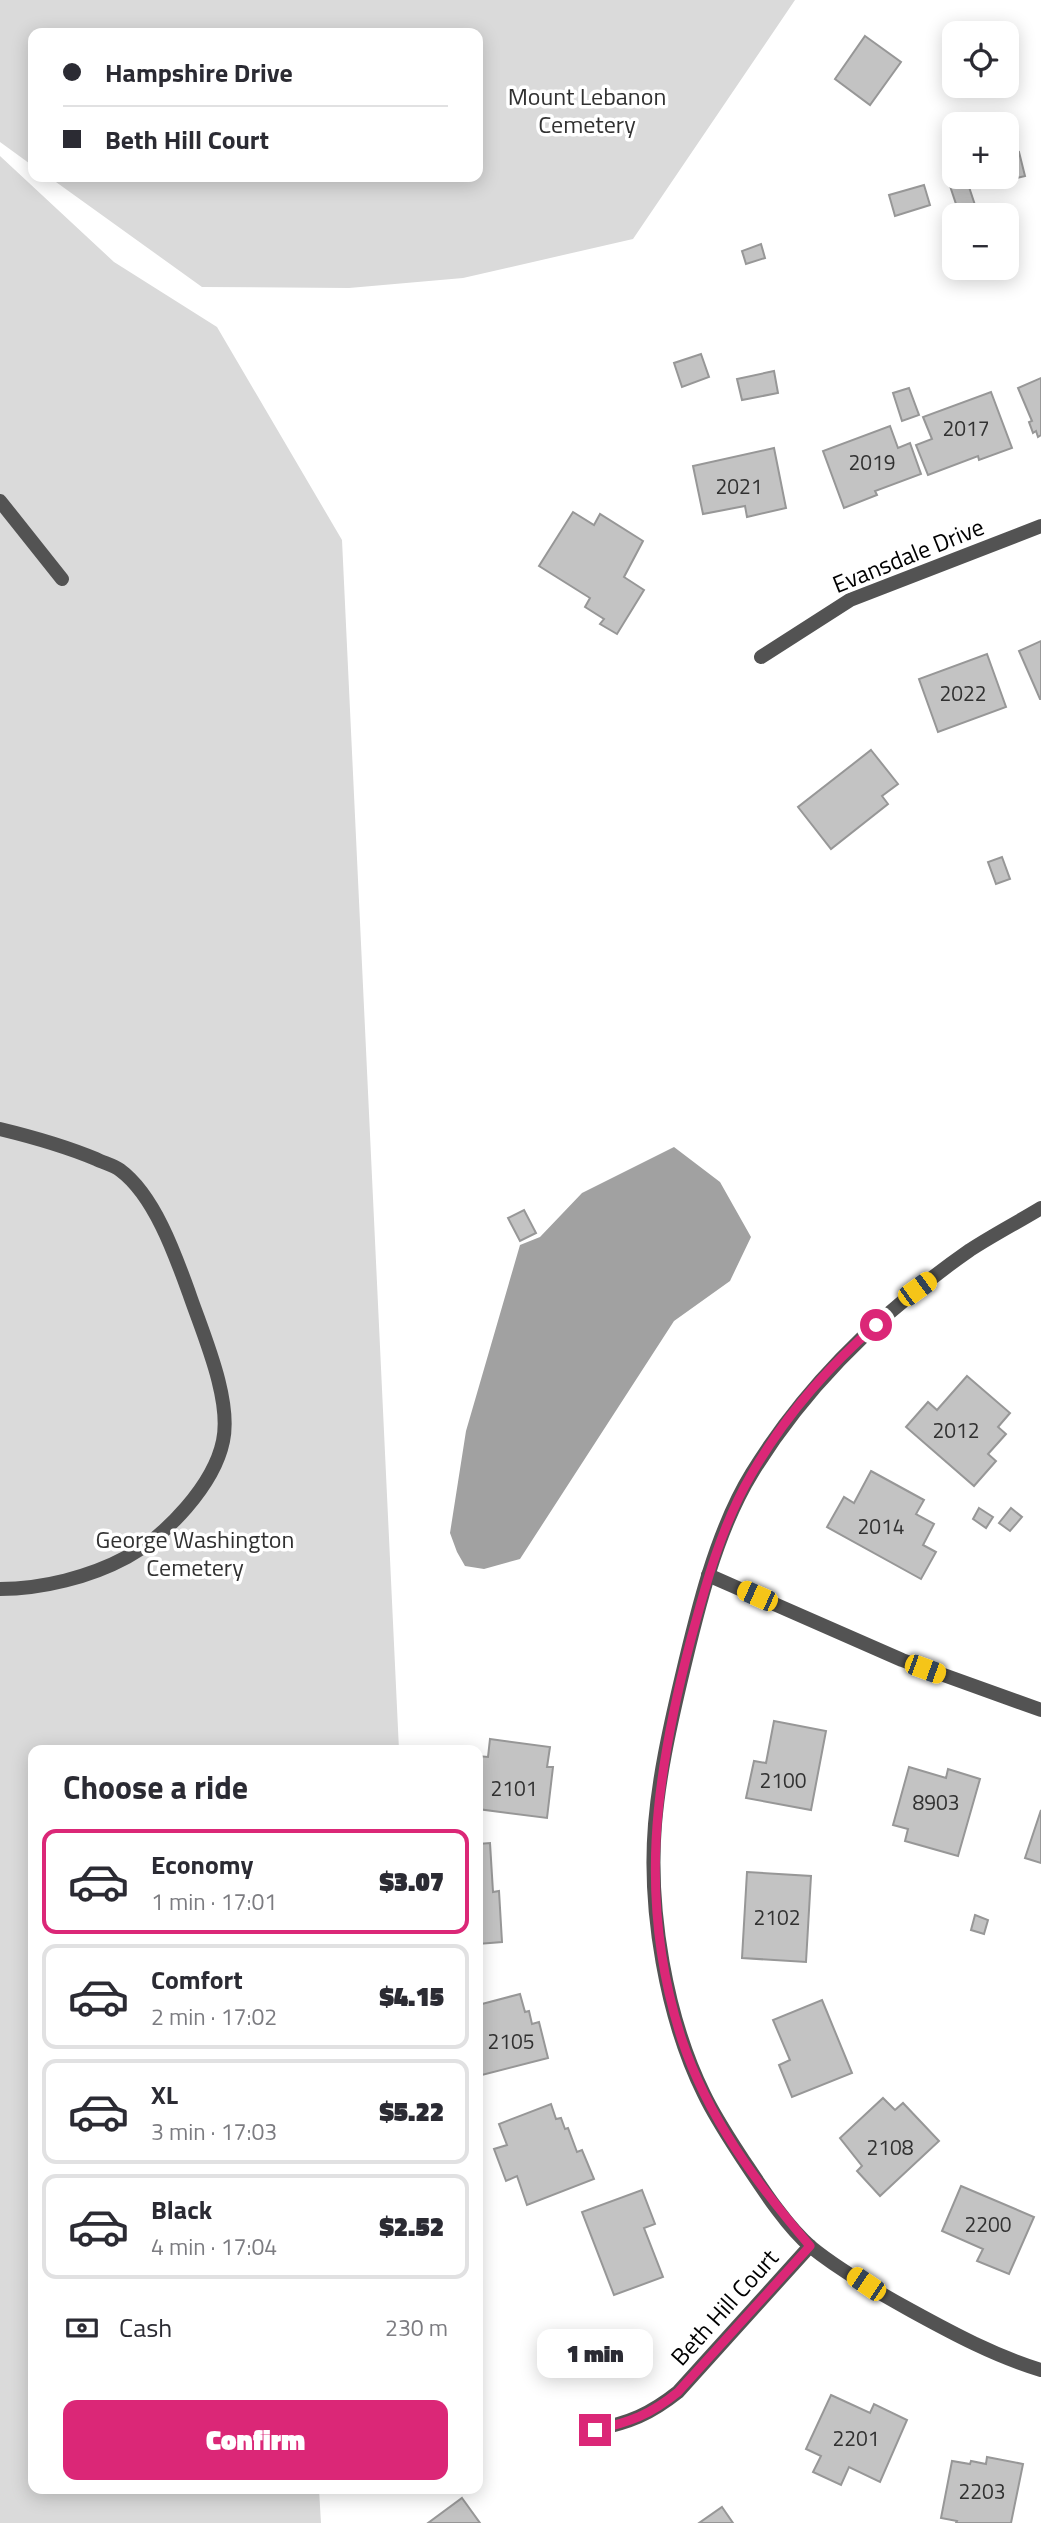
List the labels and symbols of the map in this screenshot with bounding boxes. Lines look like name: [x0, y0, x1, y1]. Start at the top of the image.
park label: Mount Lebanon Cemetery: [508, 78, 666, 142]
house number: 2017: [942, 412, 990, 444]
house number: 2019: [848, 446, 896, 478]
house number: 2021: [715, 470, 763, 502]
street label: Evansdale Drive: [827, 508, 989, 602]
house number: 2022: [939, 677, 987, 709]
car: [894, 1268, 941, 1310]
route start: [860, 1309, 892, 1341]
house number: 2012: [932, 1414, 980, 1446]
house number: 2014: [857, 1510, 905, 1542]
park label: George Washington Cemetery: [96, 1521, 294, 1585]
car: [734, 1578, 781, 1614]
car: [902, 1652, 949, 1686]
house number: 2100: [759, 1764, 807, 1796]
house number: 2101: [490, 1772, 538, 1804]
house number: 8903: [912, 1786, 960, 1818]
house number: 2102: [753, 1901, 801, 1933]
house number: 2105: [487, 2025, 535, 2057]
house number: 2108: [866, 2131, 914, 2163]
house number: 2200: [964, 2208, 1012, 2240]
street label: Beth Hill Court: [662, 2240, 787, 2373]
car: [843, 2264, 890, 2304]
callout: 1 min: [537, 2328, 653, 2378]
route end: [579, 2414, 611, 2446]
house number: 2201: [832, 2422, 880, 2454]
house number: 2203: [958, 2475, 1006, 2507]

